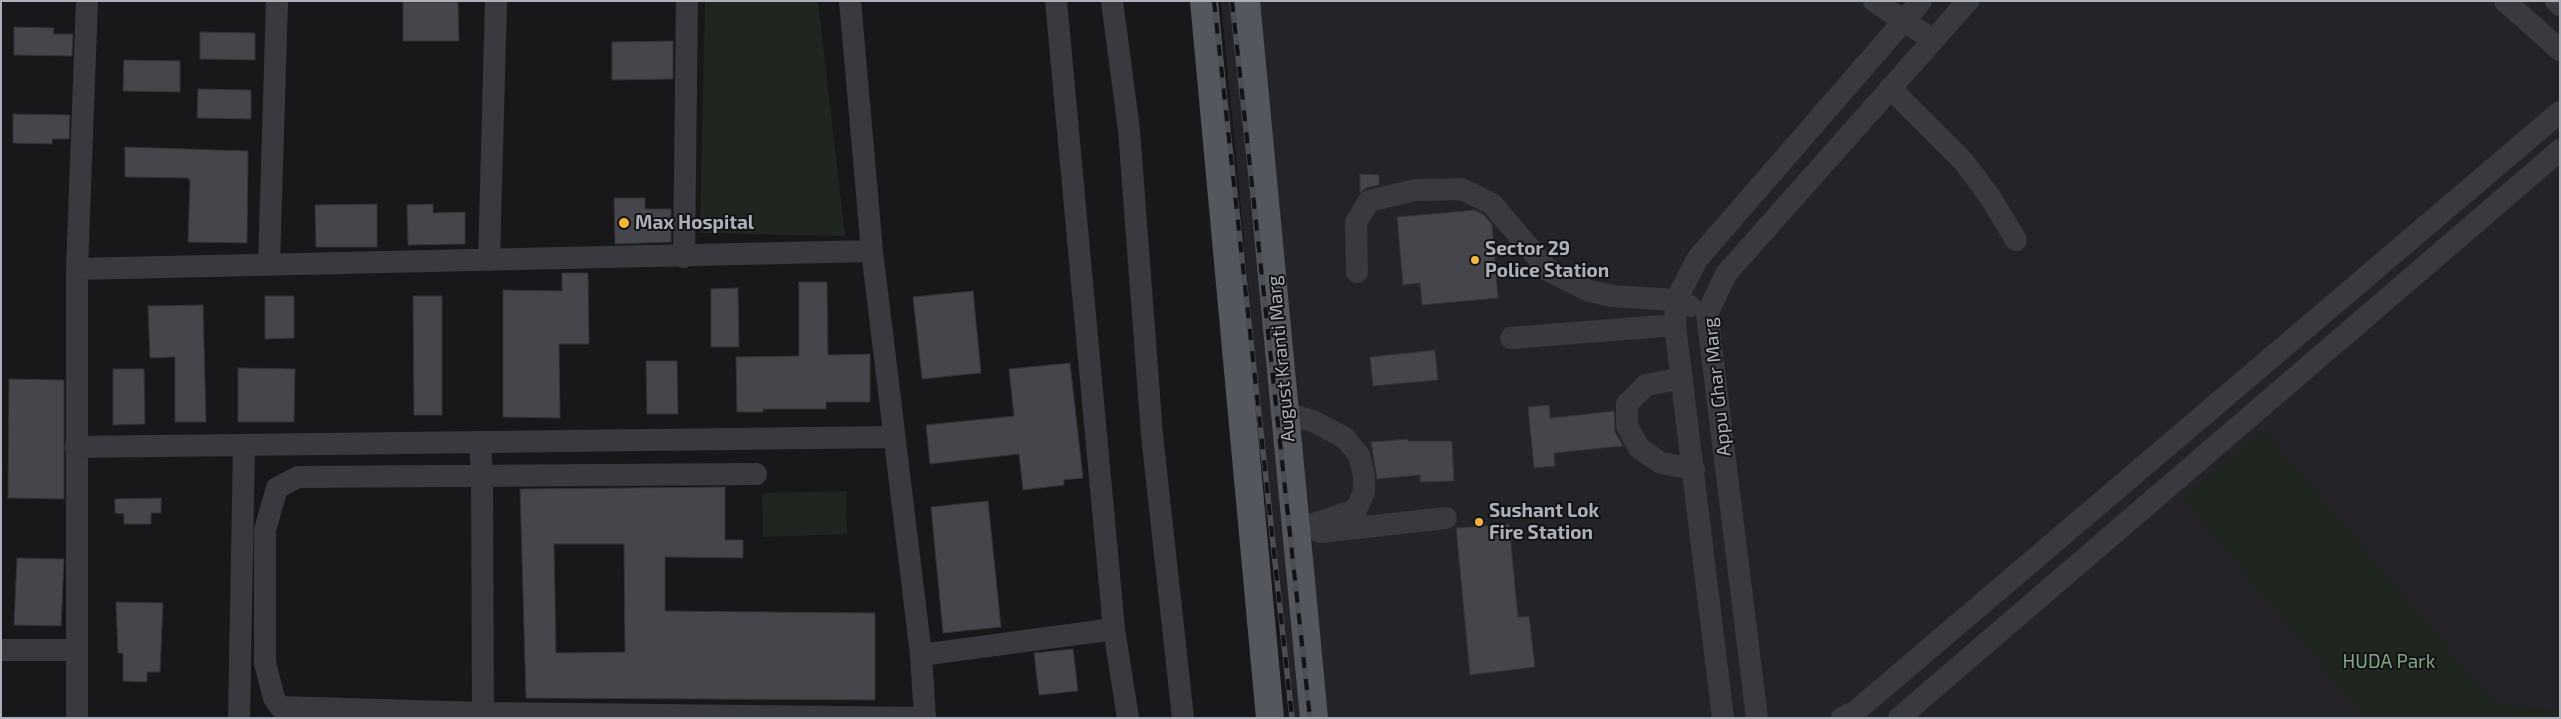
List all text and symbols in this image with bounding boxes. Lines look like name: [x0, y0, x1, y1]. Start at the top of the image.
place label: Max Hospital: [635, 212, 754, 234]
marker: Max Hospital: [617, 216, 631, 230]
place label: Sector 29 Police Station: [1485, 238, 1609, 282]
marker: Sector 29 Police Station: [1469, 254, 1481, 266]
street label: August Kranti Marg: [1262, 275, 1300, 443]
street label: Appu Ghar Marg: [1698, 316, 1736, 458]
place label: Sushant Lok Fire Station: [1489, 500, 1599, 544]
marker: Sushant Lok Fire Station: [1473, 516, 1485, 528]
park label: HUDA Park: [2343, 651, 2435, 673]

